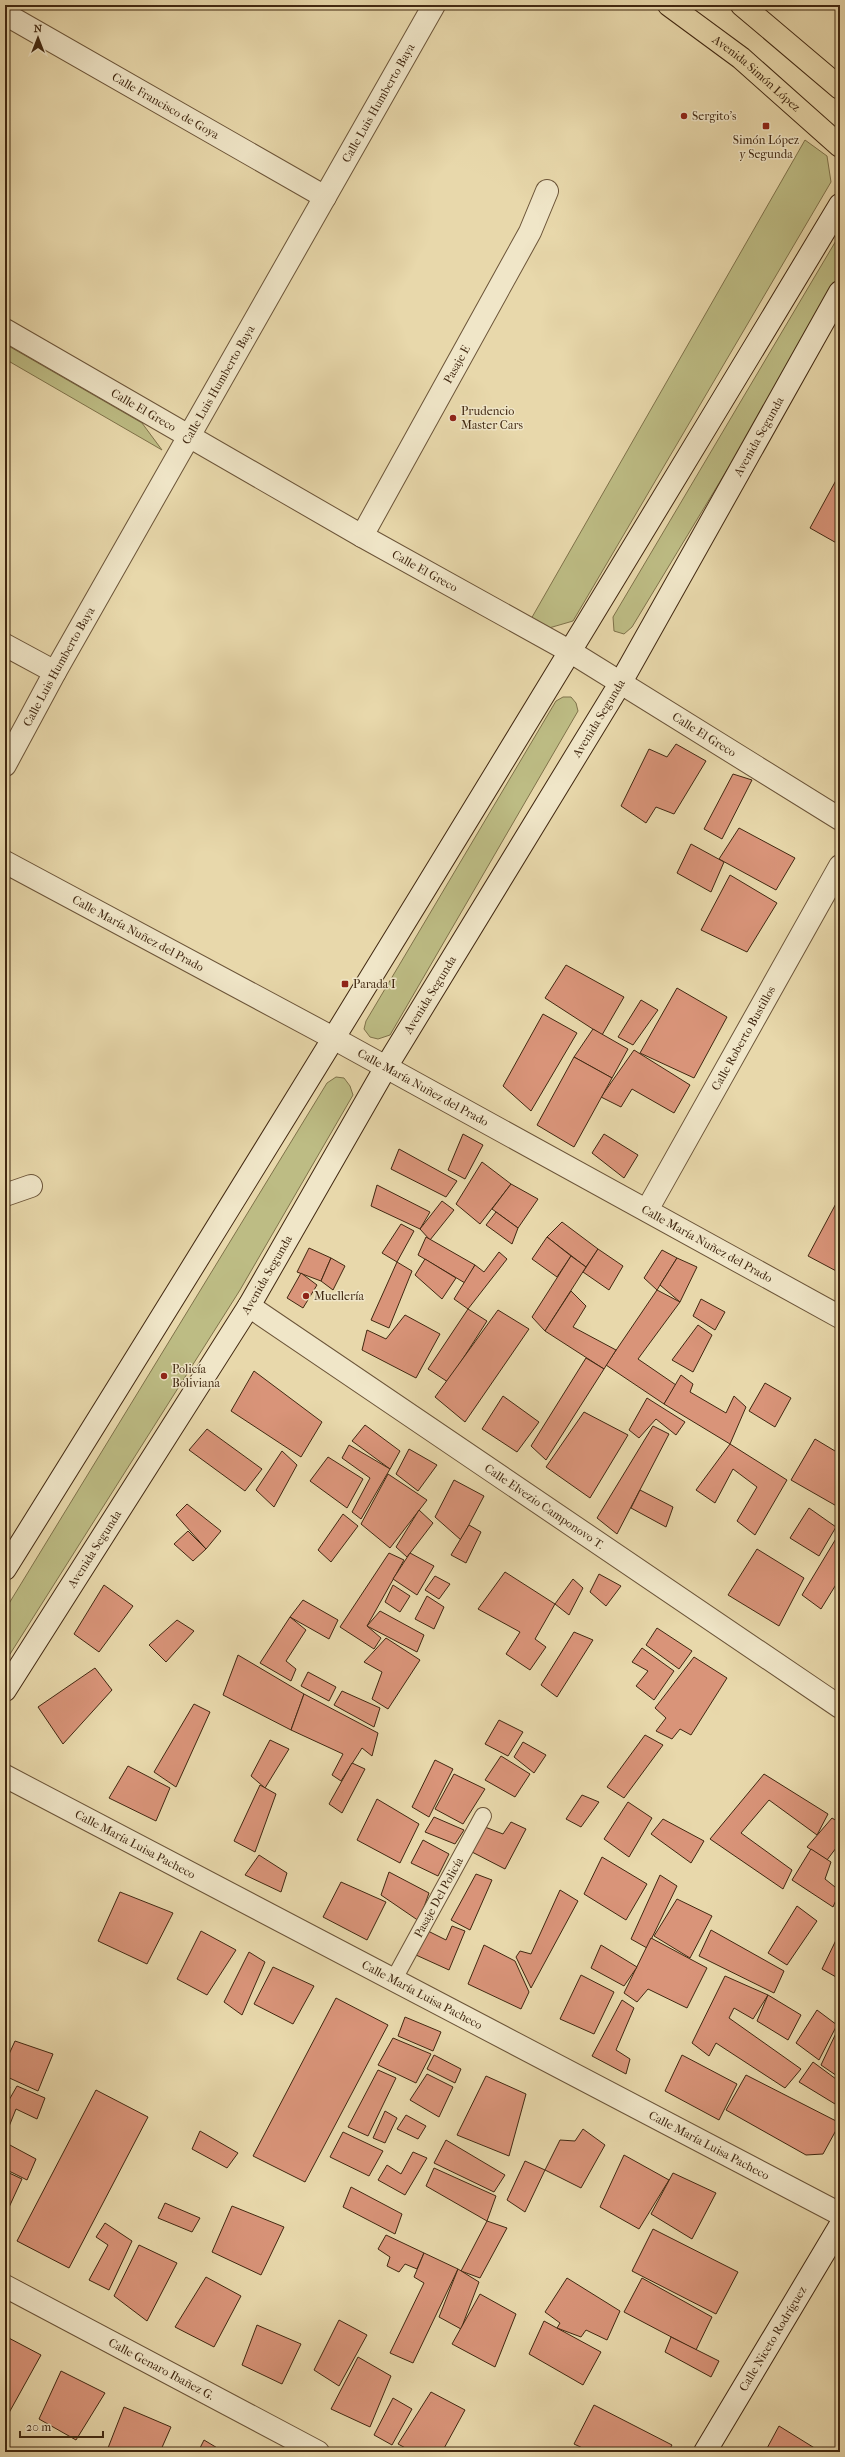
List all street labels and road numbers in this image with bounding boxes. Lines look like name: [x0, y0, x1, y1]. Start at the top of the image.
street label: Avenida Simón López: [709, 32, 804, 115]
street label: Calle Luis Humberto Baya: [339, 41, 418, 165]
street label: Calle Francisco de Goya: [110, 70, 222, 142]
street label: Calle Luis Humberto Baya: [179, 322, 258, 447]
street label: Pasaje E: [441, 343, 473, 386]
street label: Calle El Greco: [109, 386, 179, 434]
street label: Avenida Segunda: [730, 394, 787, 480]
street label: Calle El Greco: [390, 547, 460, 595]
street label: Calle Luis Humberto Baya: [20, 604, 98, 729]
street label: Avenida Segunda: [569, 676, 628, 761]
street label: Calle El Greco: [670, 710, 739, 760]
street label: Calle María Nuñez del Prado: [70, 892, 206, 974]
street label: Avenida Segunda: [400, 953, 459, 1037]
street label: Calle Roberto Bustillos: [708, 983, 779, 1093]
street label: Calle María Nuñez del Prado: [355, 1046, 491, 1129]
street label: Calle María Nuñez del Prado: [639, 1202, 775, 1285]
street label: Avenida Segunda: [238, 1232, 295, 1318]
street label: Calle Elvezio Camponovo T.: [482, 1461, 607, 1552]
street label: Avenida Segunda: [64, 1507, 125, 1591]
street label: Calle María Luisa Pacheco: [73, 1807, 198, 1882]
street label: Pasaje Del Policía: [411, 1854, 466, 1940]
street label: Calle María Luisa Pacheco: [359, 1957, 485, 2032]
street label: Calle María Luisa Pacheco: [646, 2108, 772, 2183]
street label: Calle Niceto Rodríguez: [736, 2283, 810, 2394]
street label: Calle Genaro Ibañez G.: [106, 2335, 217, 2403]

